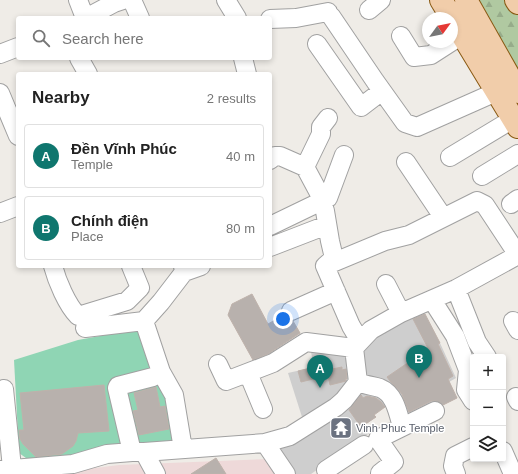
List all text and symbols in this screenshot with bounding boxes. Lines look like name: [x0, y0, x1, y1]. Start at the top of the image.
north arrow: [422, 12, 458, 48]
search box: [16, 16, 272, 60]
icon: search: [30, 27, 52, 49]
text: Search here: [62, 30, 144, 47]
text: Nearby: [32, 88, 90, 107]
text: 2 results: [207, 91, 256, 106]
text: Đền Vĩnh Phúc: [71, 140, 177, 157]
text: A: [41, 149, 51, 164]
text: 40 m: [226, 149, 255, 164]
text: Temple: [71, 157, 113, 172]
text: Chính điện: [71, 212, 149, 229]
text: B: [41, 221, 51, 236]
text: 80 m: [226, 221, 255, 236]
text: Place: [71, 229, 104, 244]
your location: [273, 309, 293, 329]
pin: B: [406, 345, 432, 378]
map controls: [470, 354, 506, 462]
button: +: [470, 354, 506, 390]
pin: A: [307, 355, 333, 388]
button: −: [470, 390, 506, 426]
temple icon: Vinh Phuc Temple: [328, 415, 354, 441]
place label: Vinh Phuc Temple: [356, 422, 444, 434]
button: layers: [470, 426, 506, 462]

